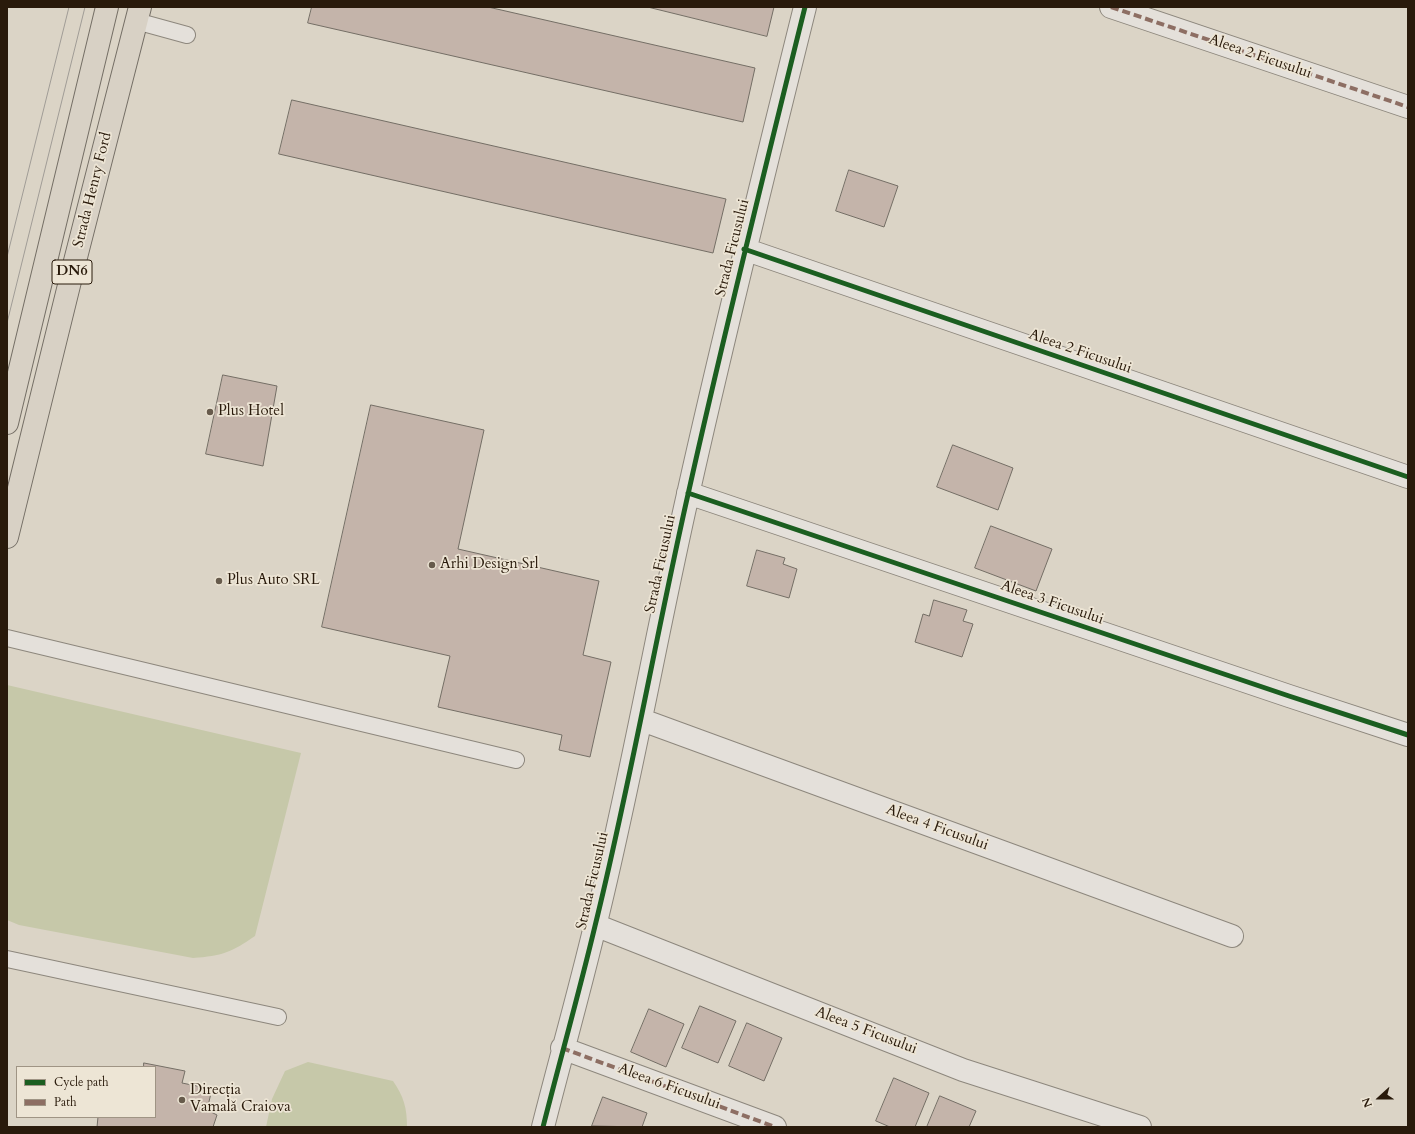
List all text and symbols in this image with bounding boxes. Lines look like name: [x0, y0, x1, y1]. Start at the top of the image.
street label: Aleea 2 Ficusului: [1206, 31, 1314, 83]
street label: Strada Henry Ford: [70, 131, 116, 249]
street label: Strada Ficusului: [712, 197, 754, 299]
road number: DN6: [52, 260, 92, 284]
street label: Aleea 2 Ficusului: [1026, 326, 1134, 378]
place label: Plus Hotel: [218, 403, 284, 421]
marker: Plus Hotel: [205, 407, 215, 417]
street label: Strada Ficusului: [642, 513, 680, 615]
place label: Arhi Design Srl: [440, 556, 539, 574]
marker: Arhi Design Srl: [427, 560, 437, 570]
place label: Plus Auto SRL: [227, 572, 320, 590]
marker: Plus Auto SRL: [214, 576, 224, 586]
street label: Aleea 3 Ficusului: [998, 577, 1106, 629]
street label: Aleea 4 Ficusului: [883, 801, 991, 855]
street label: Strada Ficusului: [573, 830, 613, 932]
street label: Aleea 5 Ficusului: [813, 1003, 919, 1059]
street label: Aleea 6 Ficusului: [615, 1060, 723, 1114]
legend: [16, 1066, 156, 1118]
text: Cycle path: [54, 1074, 109, 1090]
north arrow: [1359, 1078, 1399, 1118]
place label: Direcția Vamală Craiova: [190, 1082, 291, 1117]
text: Path: [54, 1094, 77, 1110]
marker: Direcția Vamală Craiova: [177, 1095, 187, 1105]
text: N: [1359, 1095, 1376, 1110]

